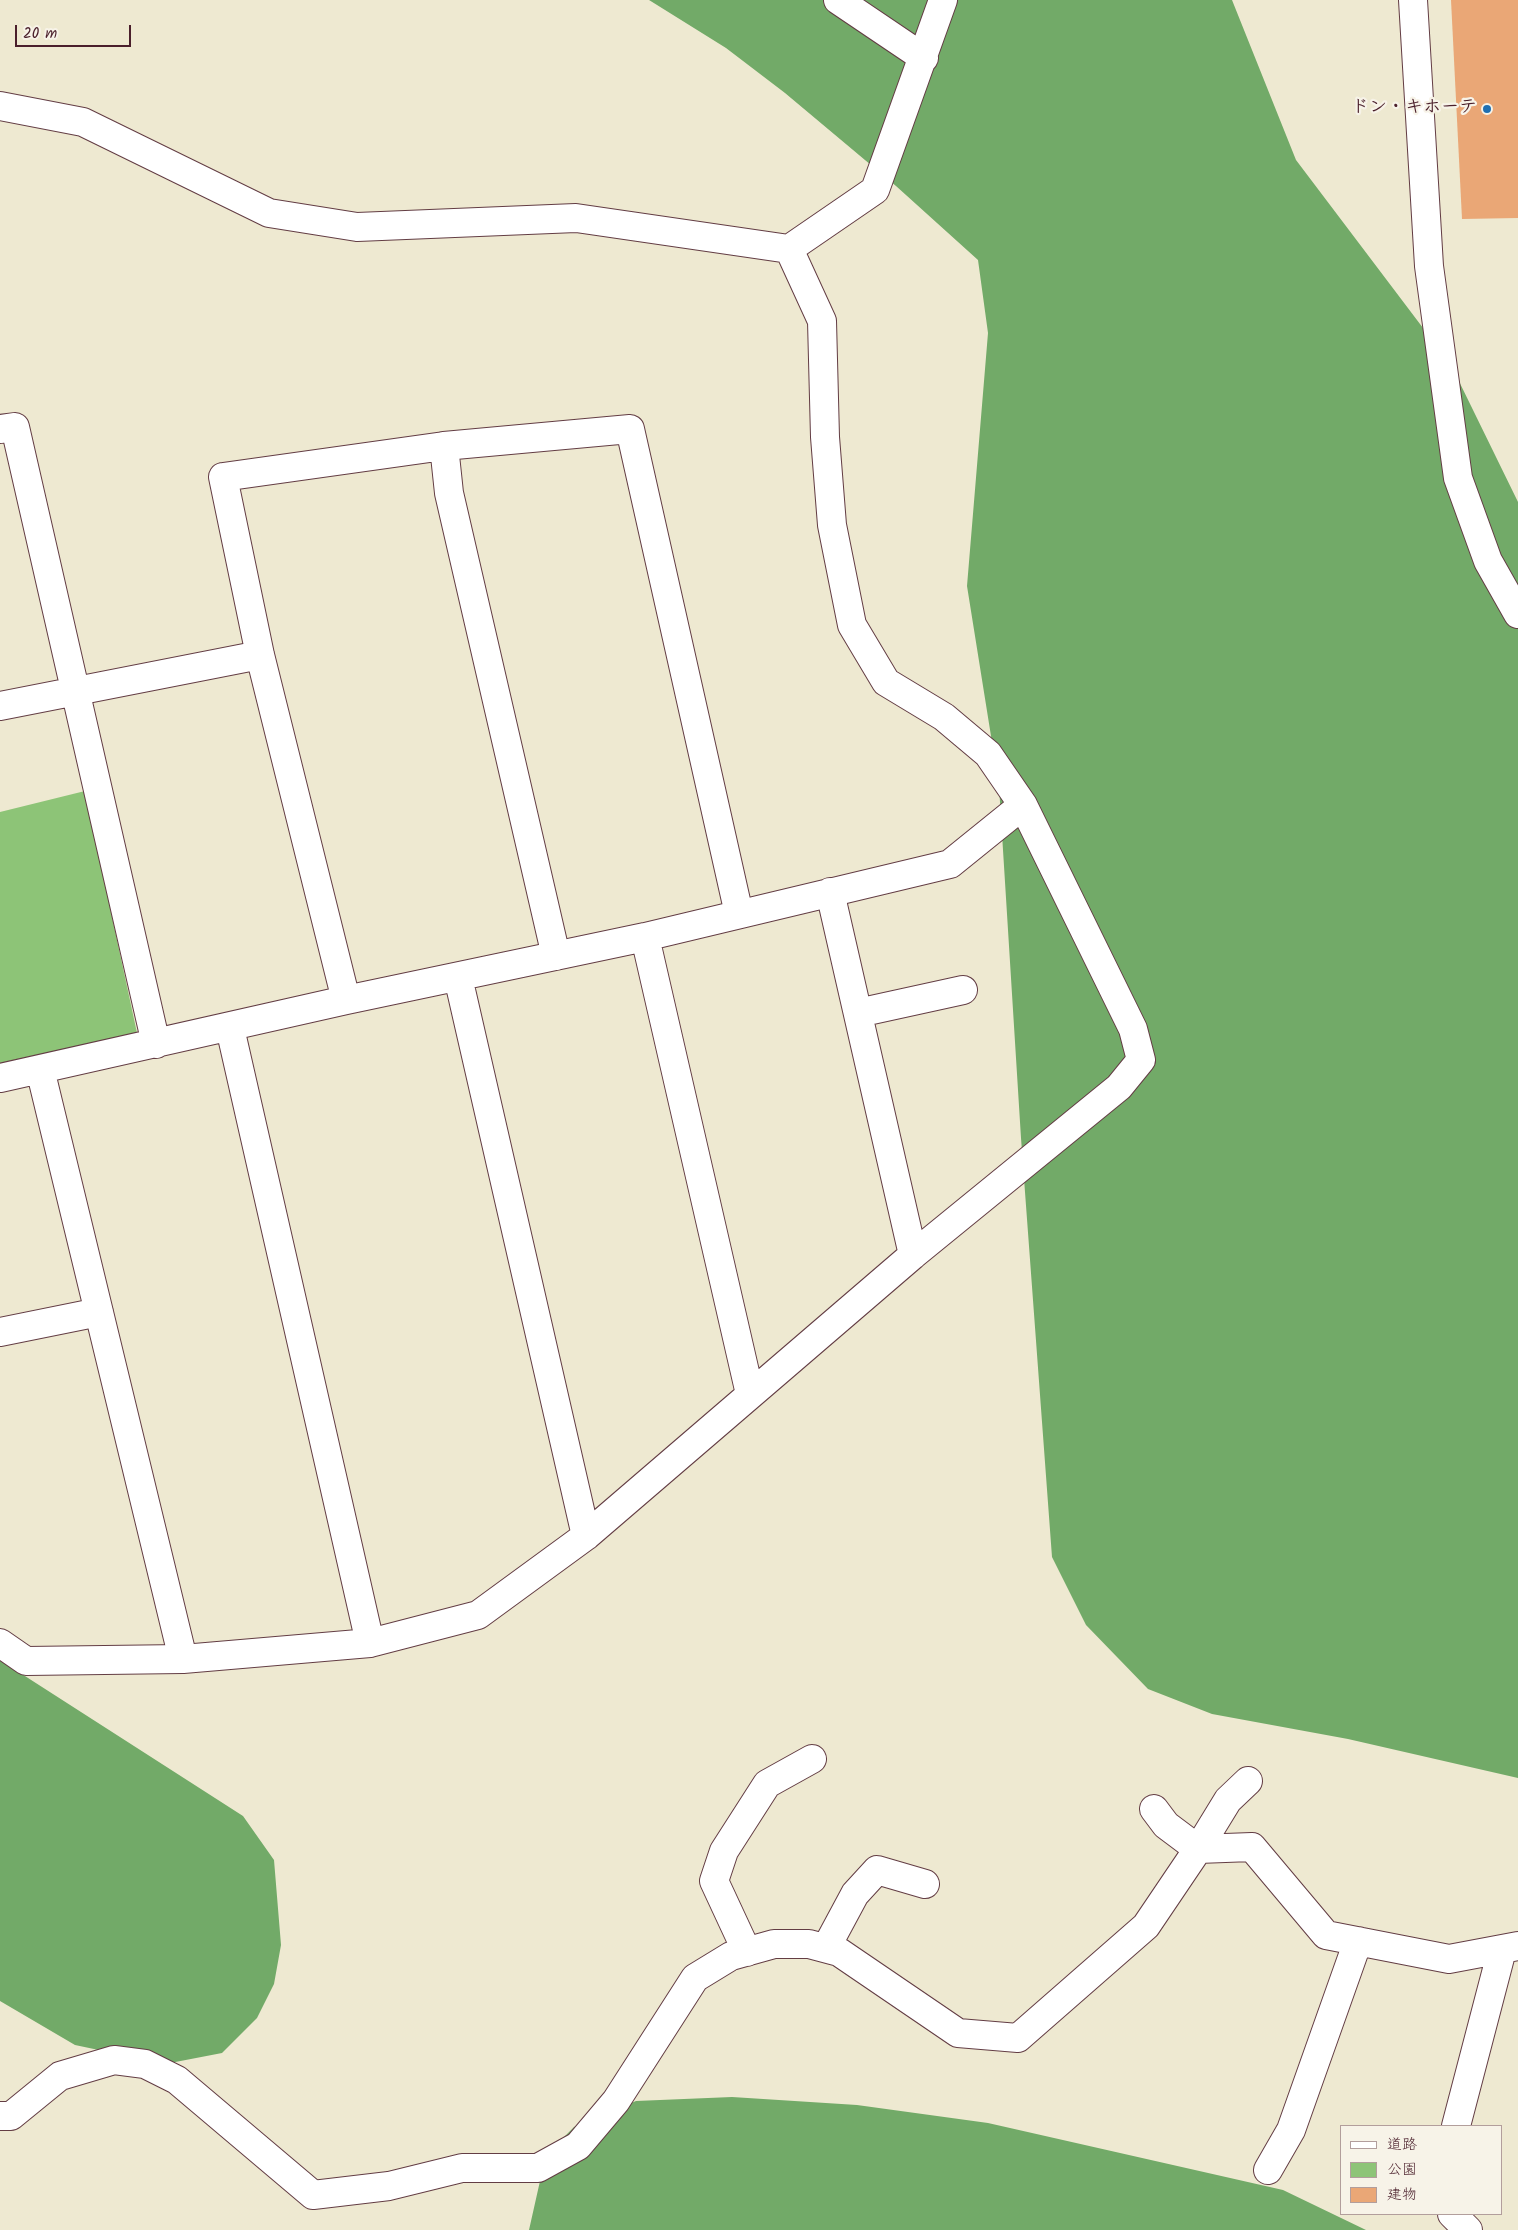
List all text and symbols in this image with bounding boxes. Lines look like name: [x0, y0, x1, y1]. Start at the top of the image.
scale bar: [18, 15, 134, 47]
text: 20 m: [23, 22, 57, 46]
place label: ドン・キホーテ: [1351, 98, 1477, 120]
marker: ドン・キホーテ: [1481, 103, 1493, 115]
legend: [1340, 2125, 1503, 2215]
text: 道路: [1387, 2133, 1417, 2157]
text: 公園: [1387, 2158, 1417, 2182]
text: 建物: [1387, 2183, 1417, 2207]

